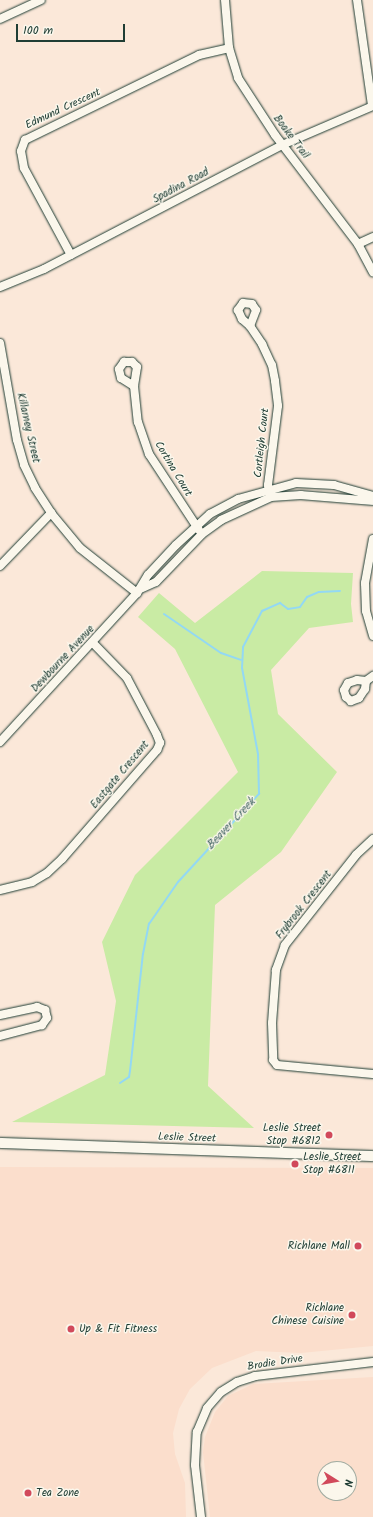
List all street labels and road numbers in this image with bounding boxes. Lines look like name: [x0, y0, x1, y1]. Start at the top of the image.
street label: Edmund Crescent: [23, 86, 103, 132]
street label: Boake Trail: [270, 112, 312, 162]
street label: Spadina Road: [151, 166, 211, 206]
street label: Killarney Street: [14, 392, 42, 464]
street label: Cortleigh Court: [252, 407, 272, 479]
street label: Cortina Court: [151, 439, 195, 499]
street label: Dewbourne Avenue: [29, 623, 97, 695]
street label: Eastgate Crescent: [88, 738, 152, 812]
street label: Frybrook Crescent: [273, 868, 335, 942]
street label: Leslie Street: [158, 1130, 216, 1146]
street label: Brodie Drive: [246, 1352, 304, 1374]

